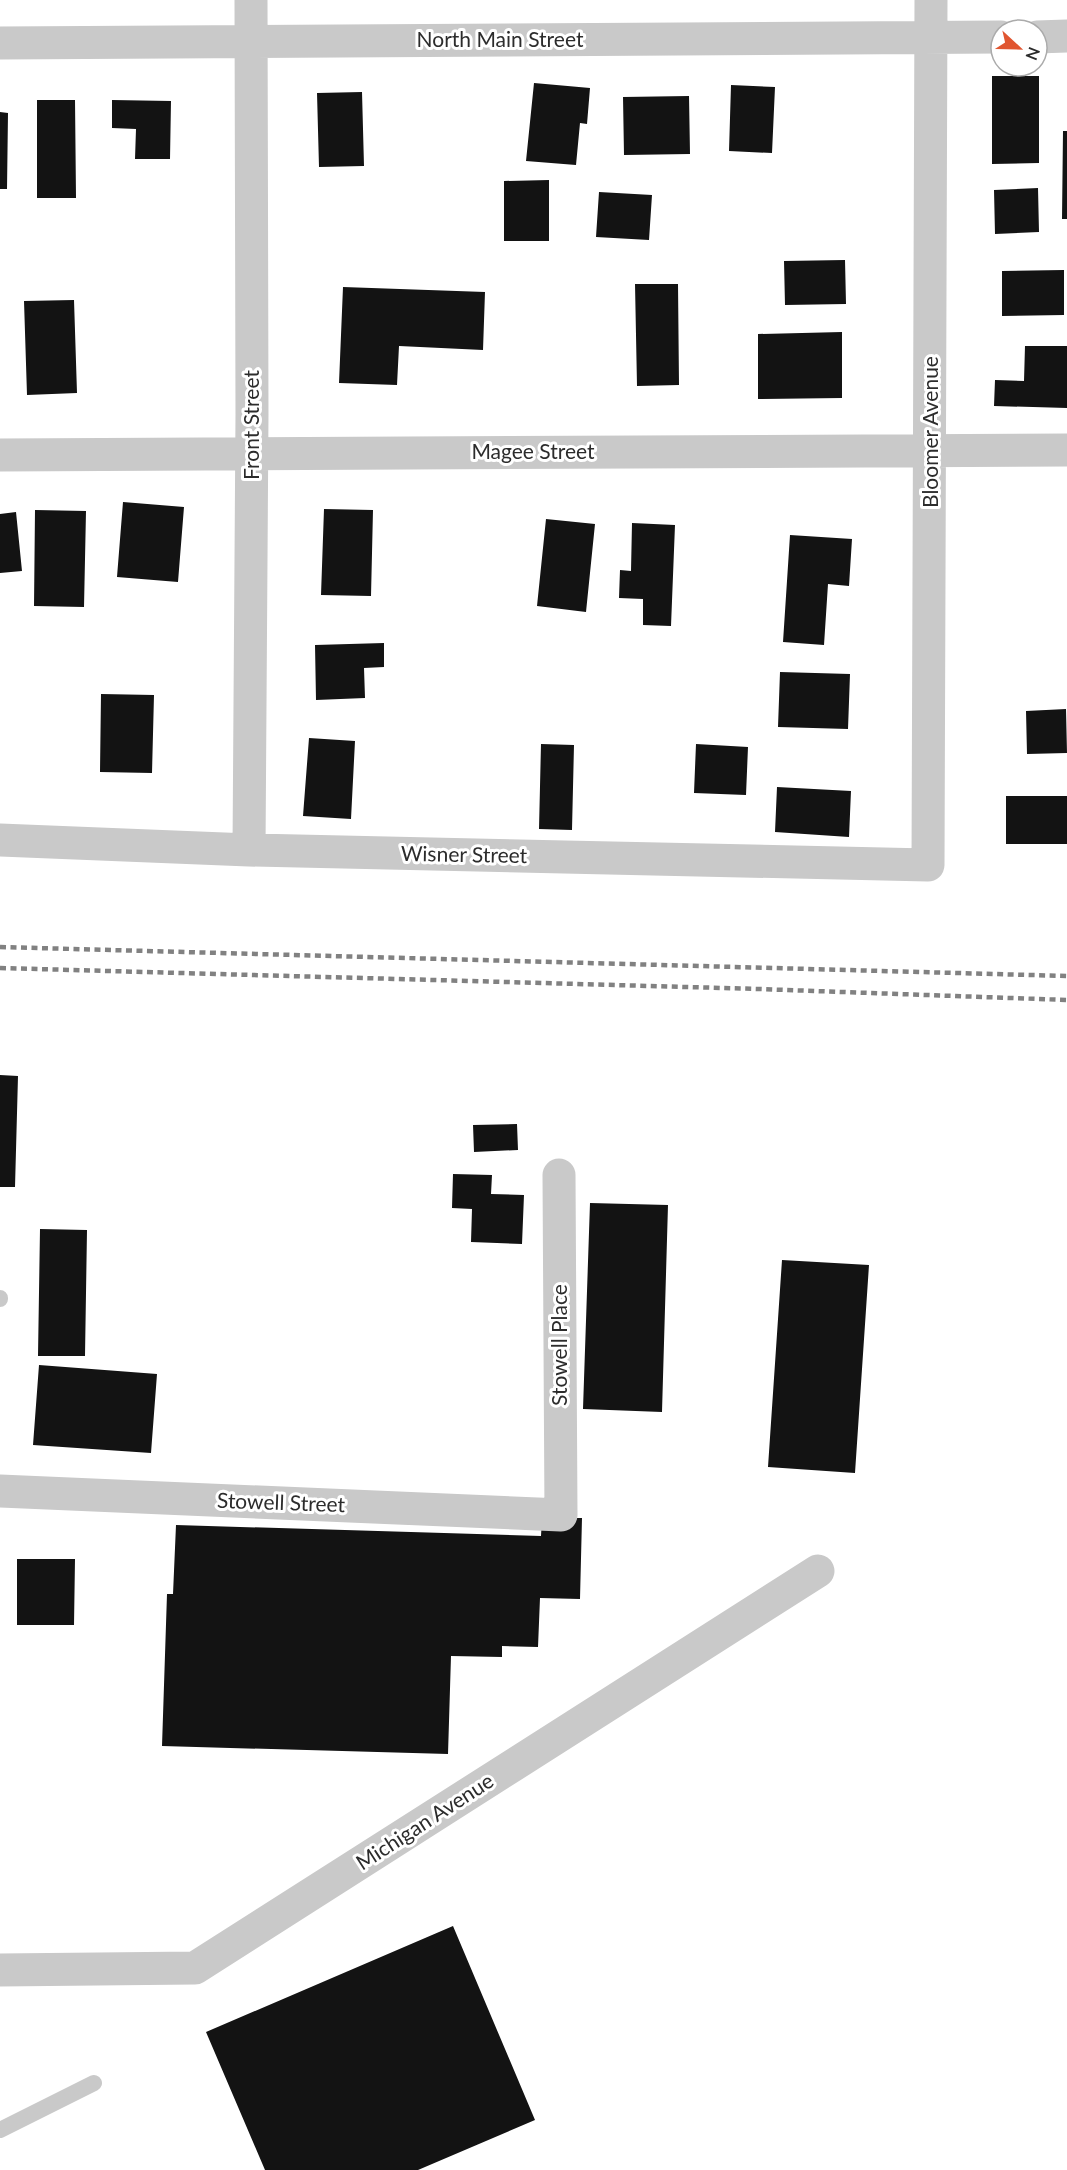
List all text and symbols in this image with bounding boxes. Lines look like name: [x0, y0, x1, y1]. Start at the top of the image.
north arrow: [989, 18, 1049, 78]
street label: North Main Street: [417, 26, 584, 51]
text: N: [1022, 45, 1044, 63]
street label: Bloomer Avenue: [917, 356, 942, 508]
street label: Front Street: [238, 370, 263, 480]
street label: Magee Street: [471, 438, 595, 463]
street label: Wisner Street: [401, 840, 528, 867]
street label: Stowell Place: [546, 1284, 571, 1406]
street label: Stowell Street: [217, 1487, 346, 1516]
street label: Michigan Avenue: [351, 1767, 497, 1874]

